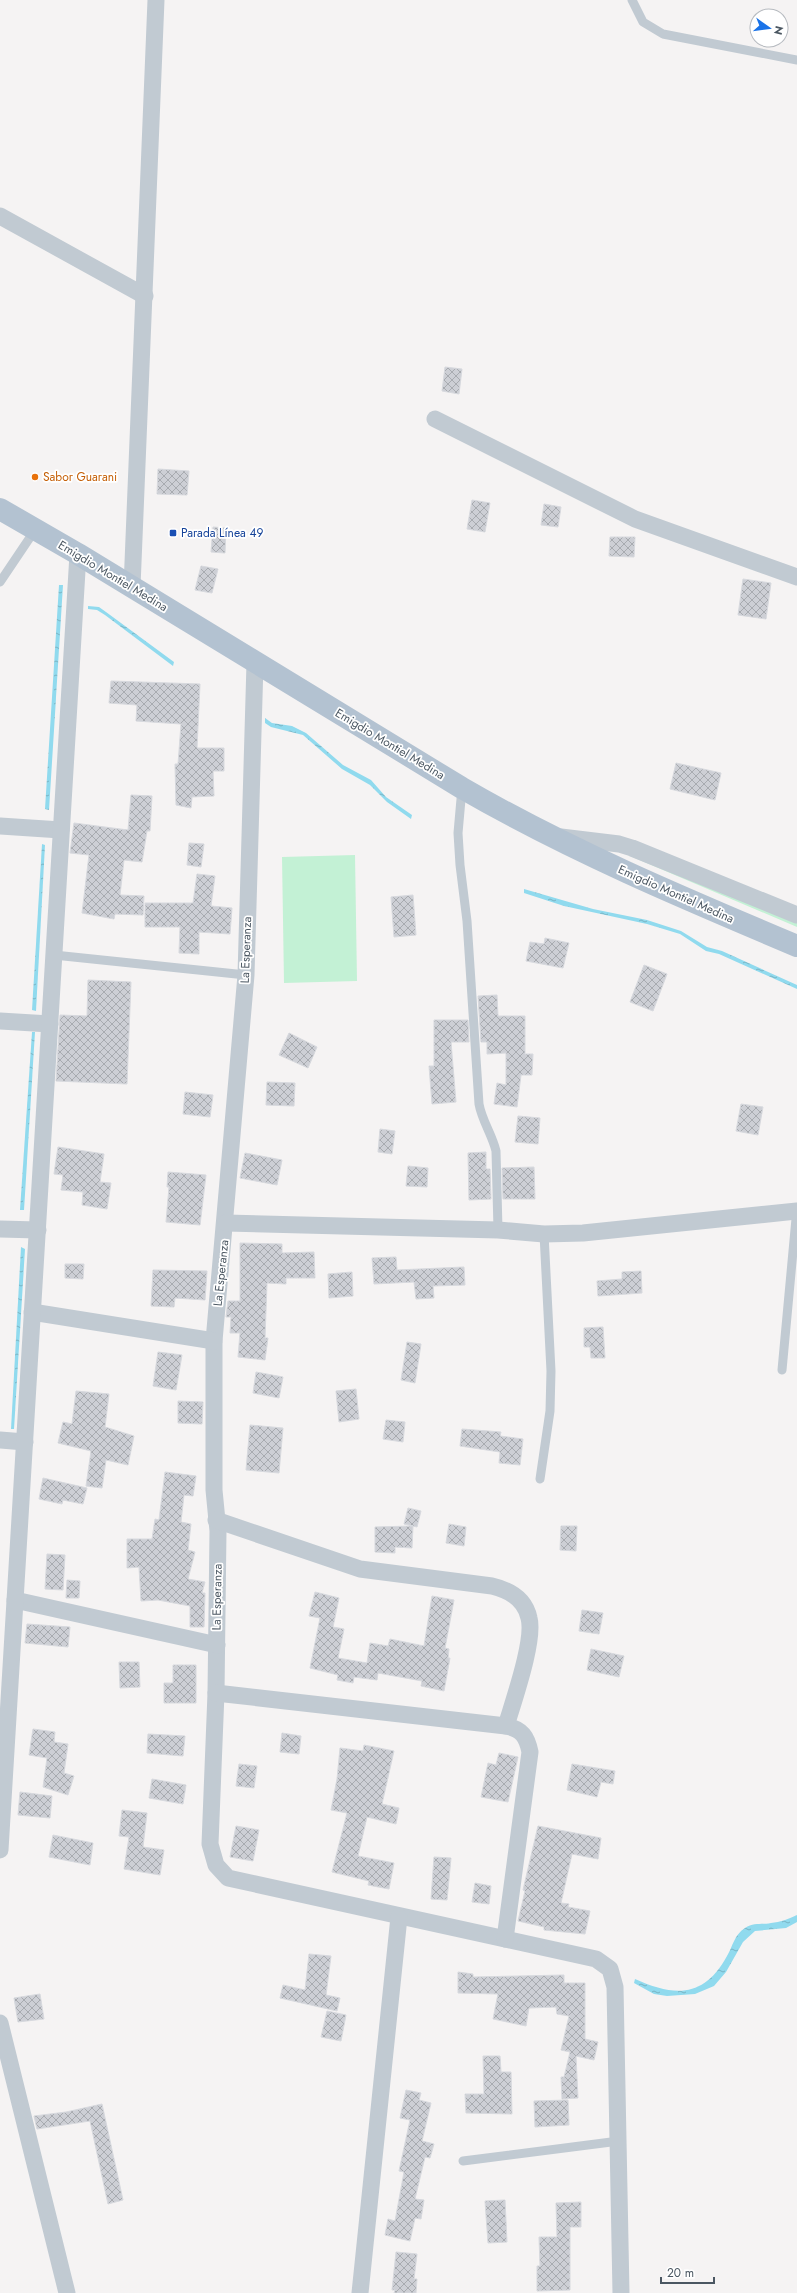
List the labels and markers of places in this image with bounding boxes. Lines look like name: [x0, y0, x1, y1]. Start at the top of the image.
place label: Sabor Guarani: [43, 468, 117, 486]
marker: Sabor Guarani: [30, 472, 40, 482]
place label: Parada Línea 49: [181, 524, 263, 542]
marker: Parada Línea 49: [168, 528, 178, 538]

